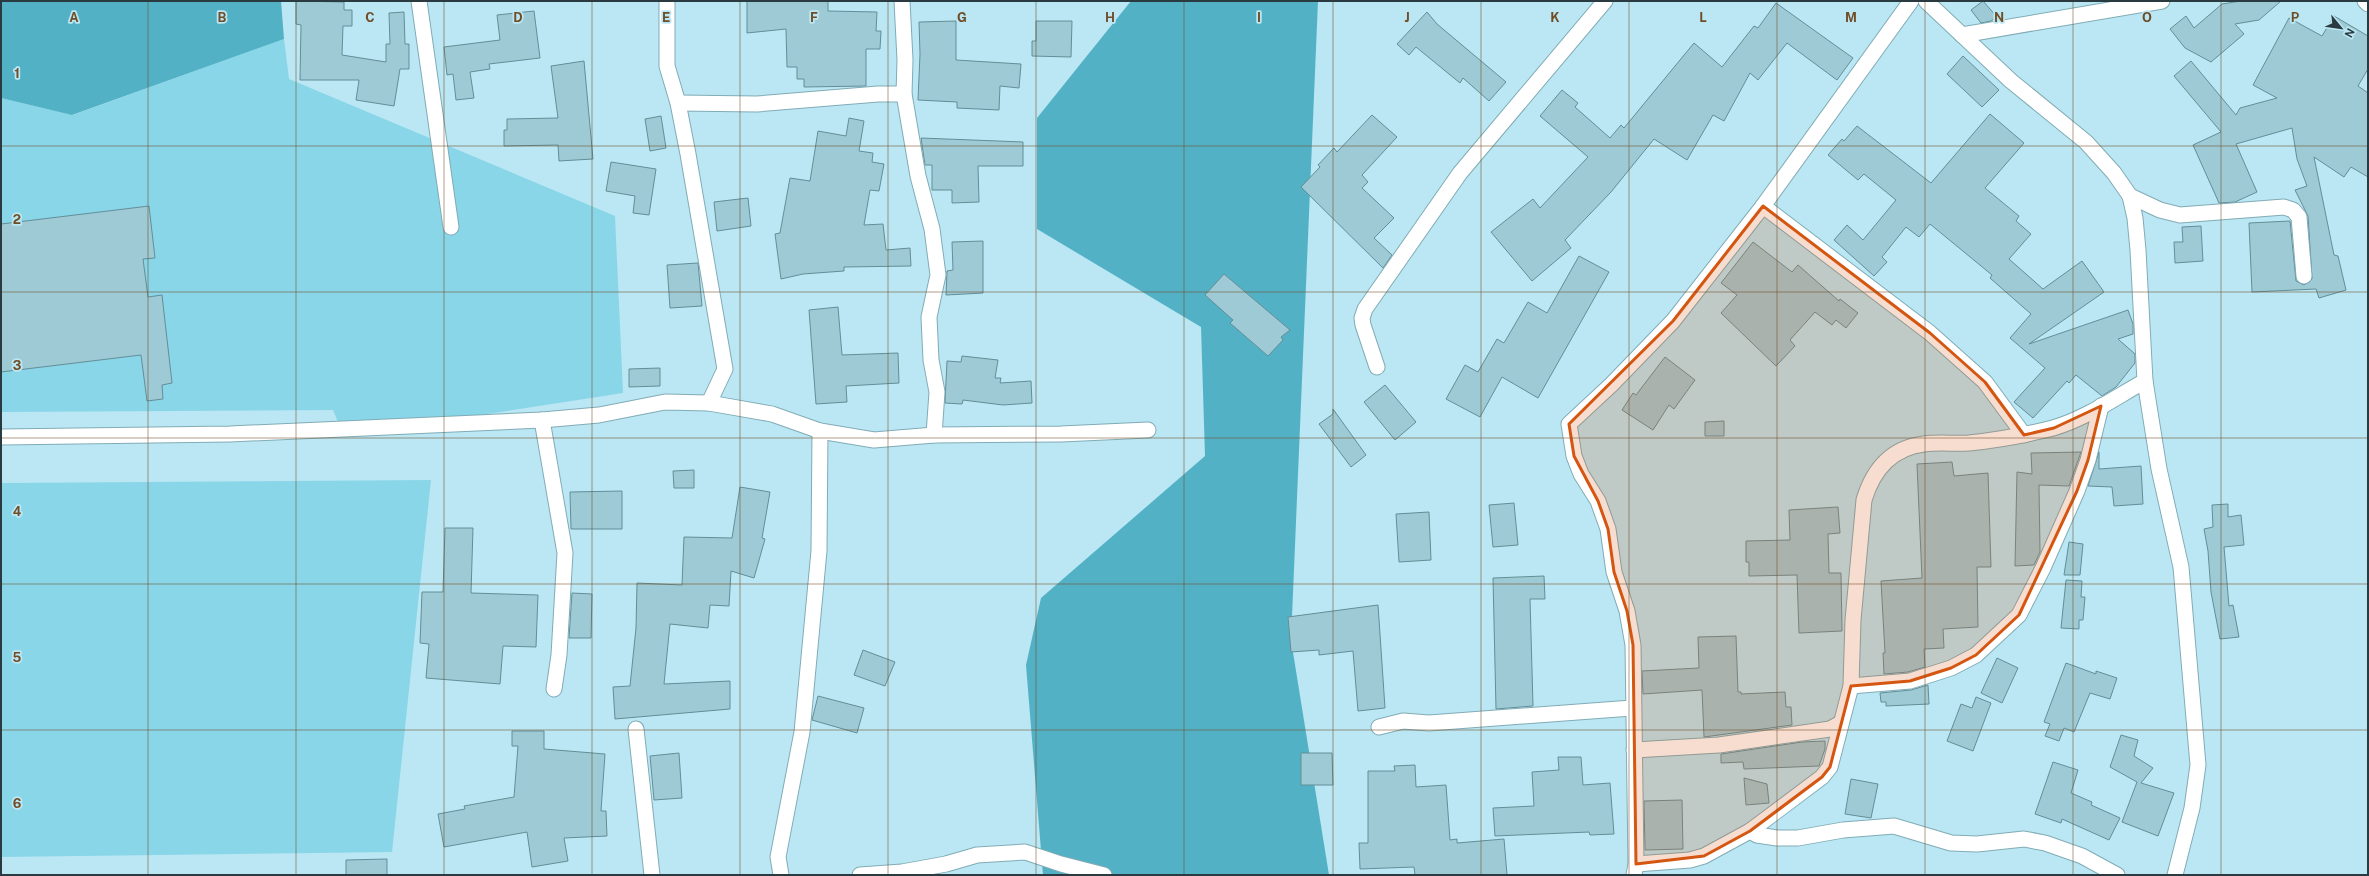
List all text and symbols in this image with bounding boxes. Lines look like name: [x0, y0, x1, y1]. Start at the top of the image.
north arrow: [2321, 8, 2361, 48]
text: A: [69, 10, 79, 25]
text: B: [218, 10, 227, 25]
text: C: [365, 10, 375, 25]
text: D: [513, 10, 523, 25]
text: E: [662, 10, 670, 25]
text: F: [810, 10, 818, 25]
text: G: [957, 10, 967, 25]
text: H: [1105, 10, 1115, 25]
text: I: [1257, 10, 1261, 25]
text: J: [1404, 10, 1410, 25]
text: K: [1550, 10, 1560, 25]
text: L: [1699, 10, 1707, 25]
text: M: [1845, 10, 1857, 25]
text: N: [1994, 10, 2004, 25]
text: O: [2142, 10, 2152, 25]
text: P: [2291, 10, 2300, 25]
text: N: [2342, 26, 2357, 40]
text: 1: [14, 66, 20, 81]
text: 2: [13, 212, 21, 227]
text: 3: [13, 358, 22, 373]
text: 4: [13, 504, 22, 519]
text: 5: [13, 650, 22, 665]
text: 6: [13, 796, 22, 811]

